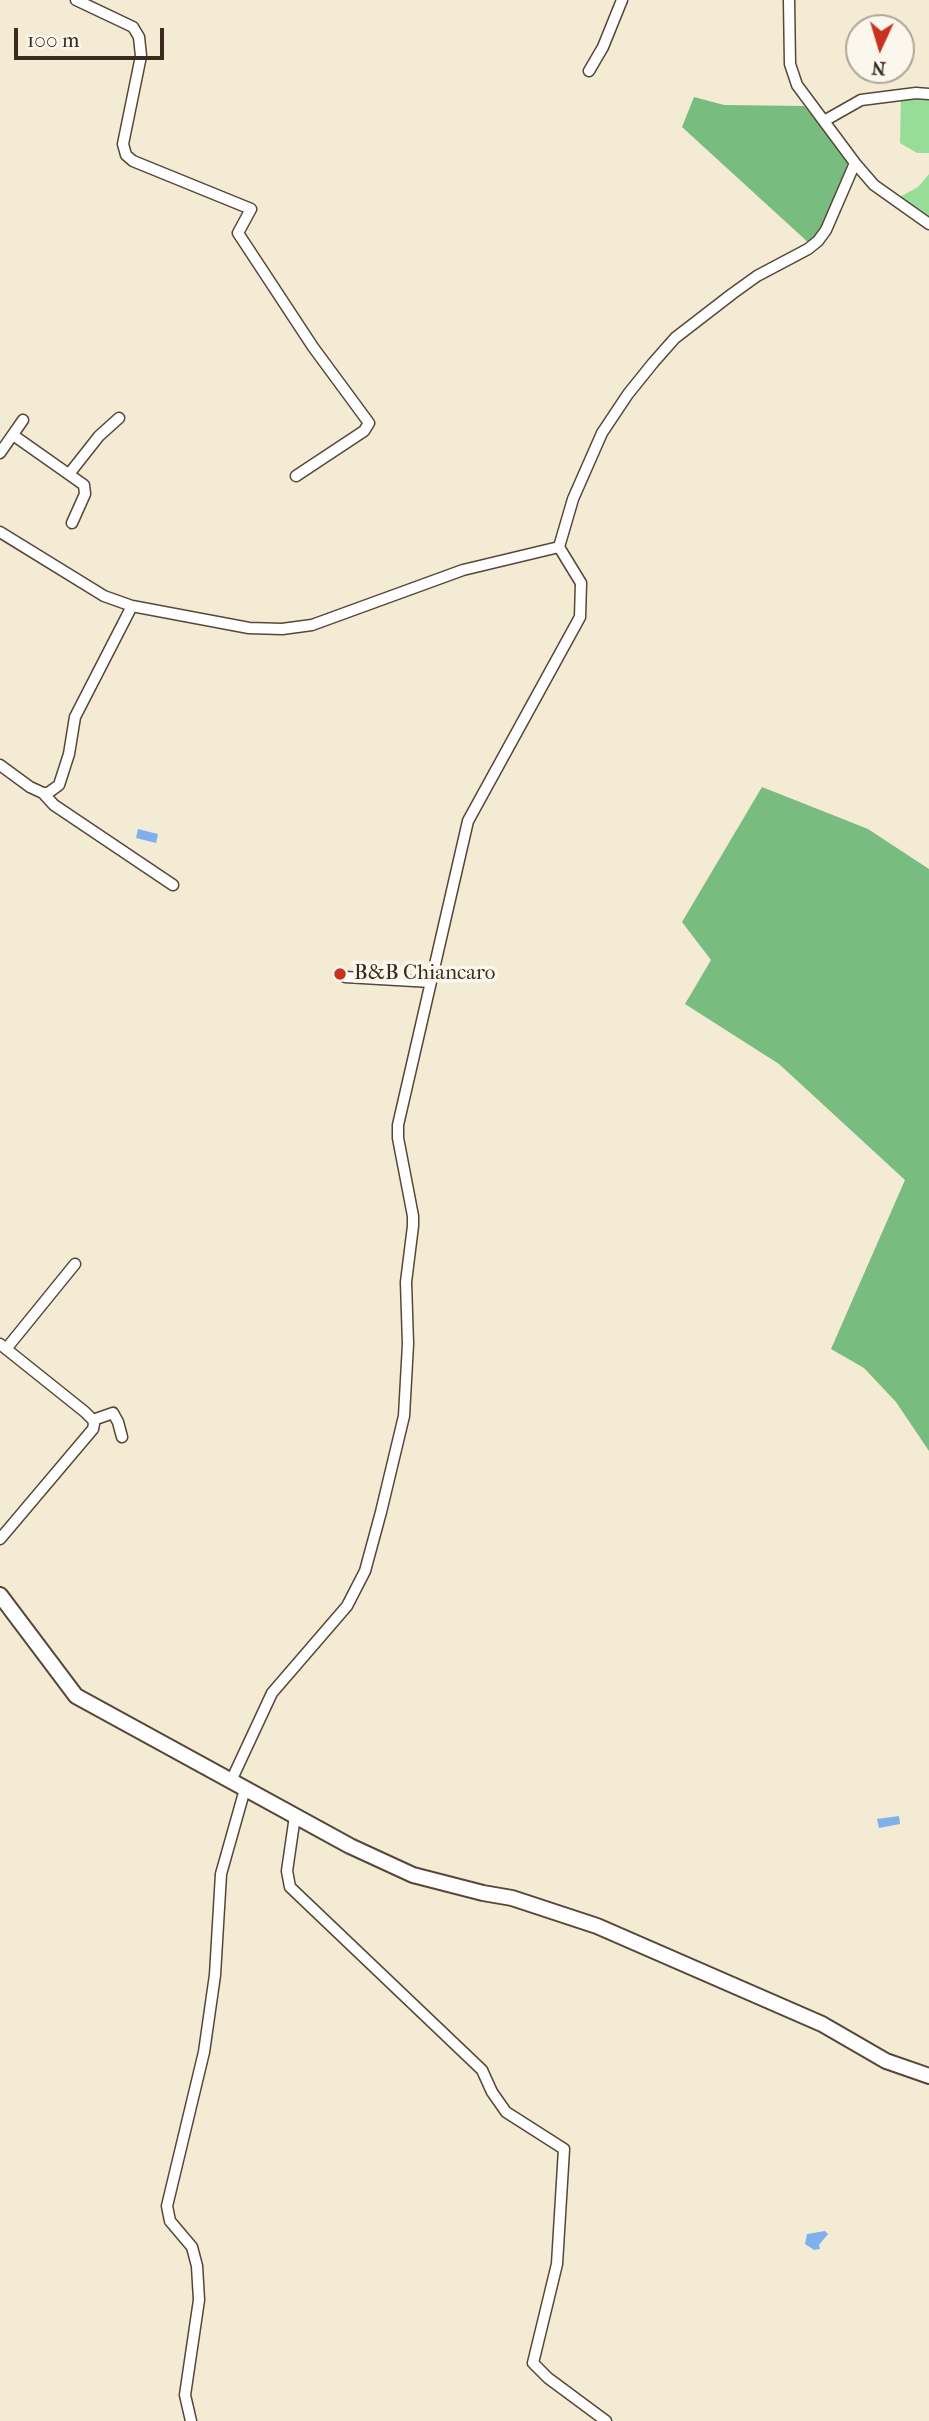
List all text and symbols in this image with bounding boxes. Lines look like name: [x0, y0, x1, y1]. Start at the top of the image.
scale bar: [18, 14, 168, 58]
north arrow: [845, 14, 915, 84]
text: 100 m: [27, 28, 80, 52]
text: N: [871, 56, 887, 79]
place label: B&B Chiancaro: [354, 961, 495, 987]
marker: B&B Chiancaro: [332, 966, 348, 982]

